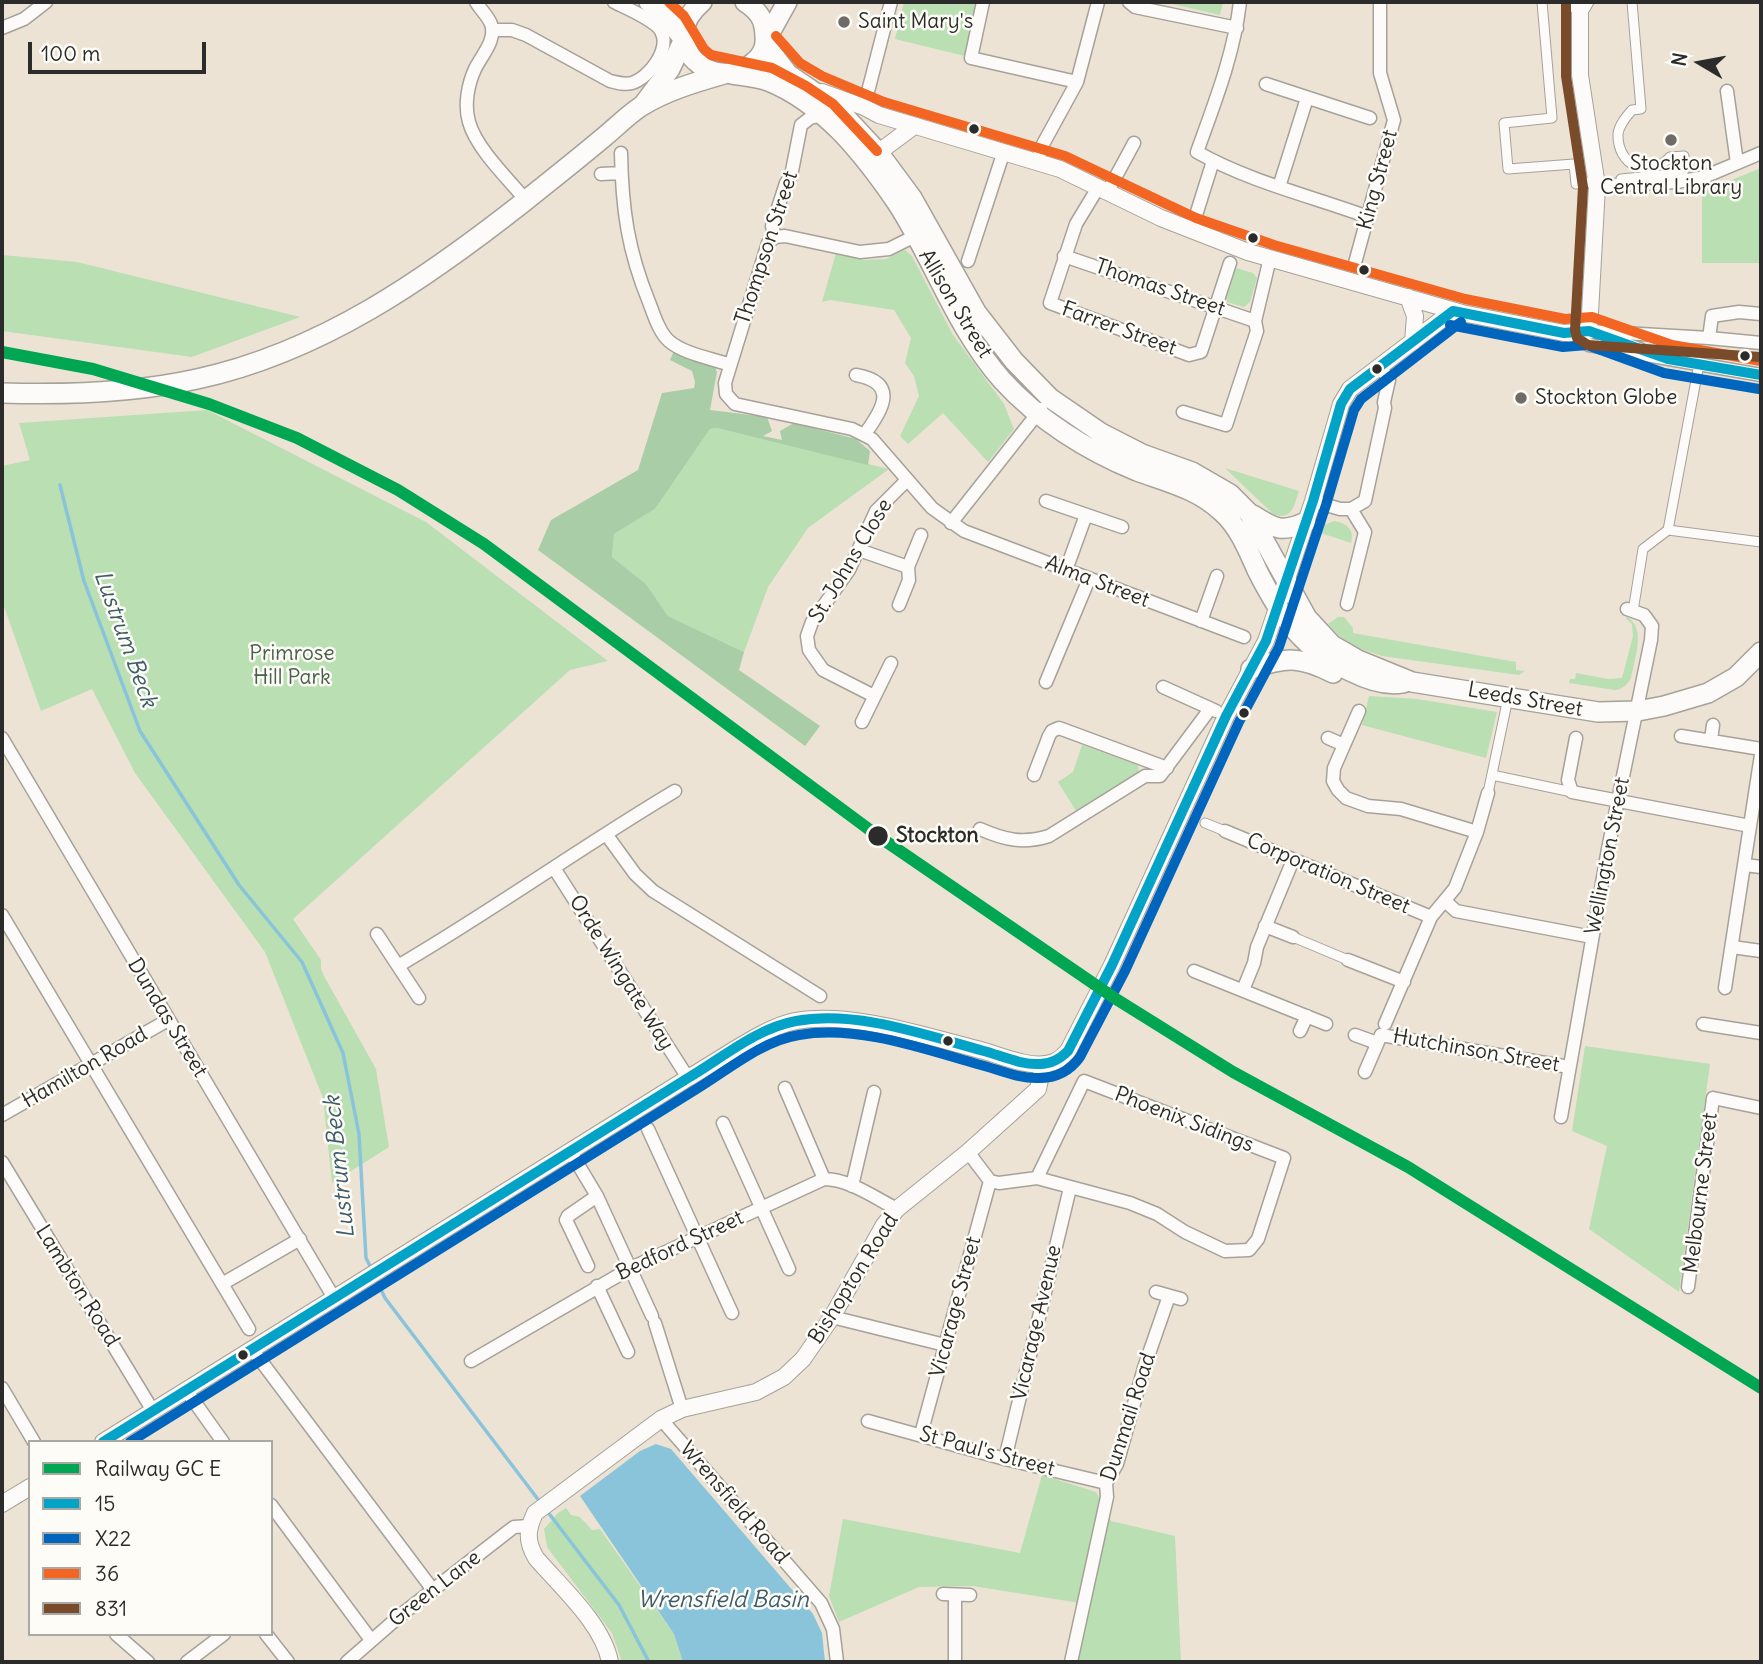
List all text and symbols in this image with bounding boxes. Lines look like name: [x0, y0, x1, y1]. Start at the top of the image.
place label: Saint Mary's: [858, 9, 973, 35]
marker: Saint Mary's: [836, 14, 852, 30]
scale bar: [32, 28, 210, 72]
north arrow: [1665, 28, 1735, 98]
text: 100 m: [41, 40, 100, 67]
text: N: [1666, 51, 1692, 68]
unlabelled marker: [967, 122, 981, 136]
street label: King Street: [1353, 127, 1403, 233]
marker: Stockton Central Library: [1663, 132, 1679, 148]
place label: Stockton Central Library: [1600, 151, 1742, 201]
street label: Thompson Street: [730, 168, 804, 328]
unlabelled marker: [1246, 231, 1260, 245]
street label: Allison Street: [913, 245, 997, 363]
street label: Thomas Street: [1092, 254, 1228, 322]
unlabelled marker: [1357, 263, 1371, 277]
street label: Farrer Street: [1058, 297, 1180, 361]
unlabelled marker: [1738, 349, 1752, 363]
unlabelled marker: [1370, 362, 1384, 376]
place label: Stockton Globe: [1535, 385, 1677, 411]
marker: Stockton Globe: [1513, 390, 1529, 406]
street label: St. Johns Close: [804, 494, 898, 628]
street label: Alma Street: [1041, 551, 1153, 613]
water label: Lustrum Beck: [88, 567, 162, 711]
park label: Primrose Hill Park: [249, 641, 335, 691]
street label: Leeds Street: [1466, 677, 1584, 723]
unlabelled marker: [1237, 706, 1251, 720]
street label: Wellington Street: [1580, 775, 1636, 937]
place label: Stockton: [896, 823, 979, 849]
marker: Stockton: [866, 824, 890, 848]
street label: Corporation Street: [1243, 828, 1413, 920]
street label: Orde Wingate Way: [563, 891, 679, 1055]
street label: Dundas Street: [122, 954, 212, 1082]
street label: Hamilton Road: [18, 1022, 152, 1114]
street label: Hutchinson Street: [1391, 1024, 1561, 1078]
unlabelled marker: [941, 1034, 955, 1048]
street label: Phoenix Sidings: [1111, 1082, 1257, 1158]
water label: Lustrum Beck: [319, 1094, 361, 1240]
street label: Melbourne Street: [1679, 1111, 1723, 1275]
street label: Bedford Street: [612, 1206, 748, 1286]
street label: Bishopton Road: [804, 1209, 904, 1349]
street label: Lambton Road: [30, 1221, 124, 1351]
street label: Vicarage Street: [925, 1234, 987, 1380]
street label: Vicarage Avenue: [1007, 1243, 1067, 1403]
unlabelled marker: [236, 1348, 250, 1362]
street label: Dunmail Road: [1096, 1350, 1162, 1484]
street label: St Paul's Street: [917, 1422, 1057, 1482]
street label: Wrensfield Road: [674, 1437, 794, 1569]
legend: [28, 1440, 273, 1636]
text: Railway GC E: [95, 1455, 221, 1482]
text: 15: [95, 1490, 115, 1517]
text: X22: [95, 1525, 131, 1552]
street label: Green Lane: [384, 1545, 486, 1633]
text: 36: [95, 1560, 119, 1587]
water label: Wrensfield Basin: [637, 1586, 809, 1614]
text: 831: [95, 1595, 127, 1622]

